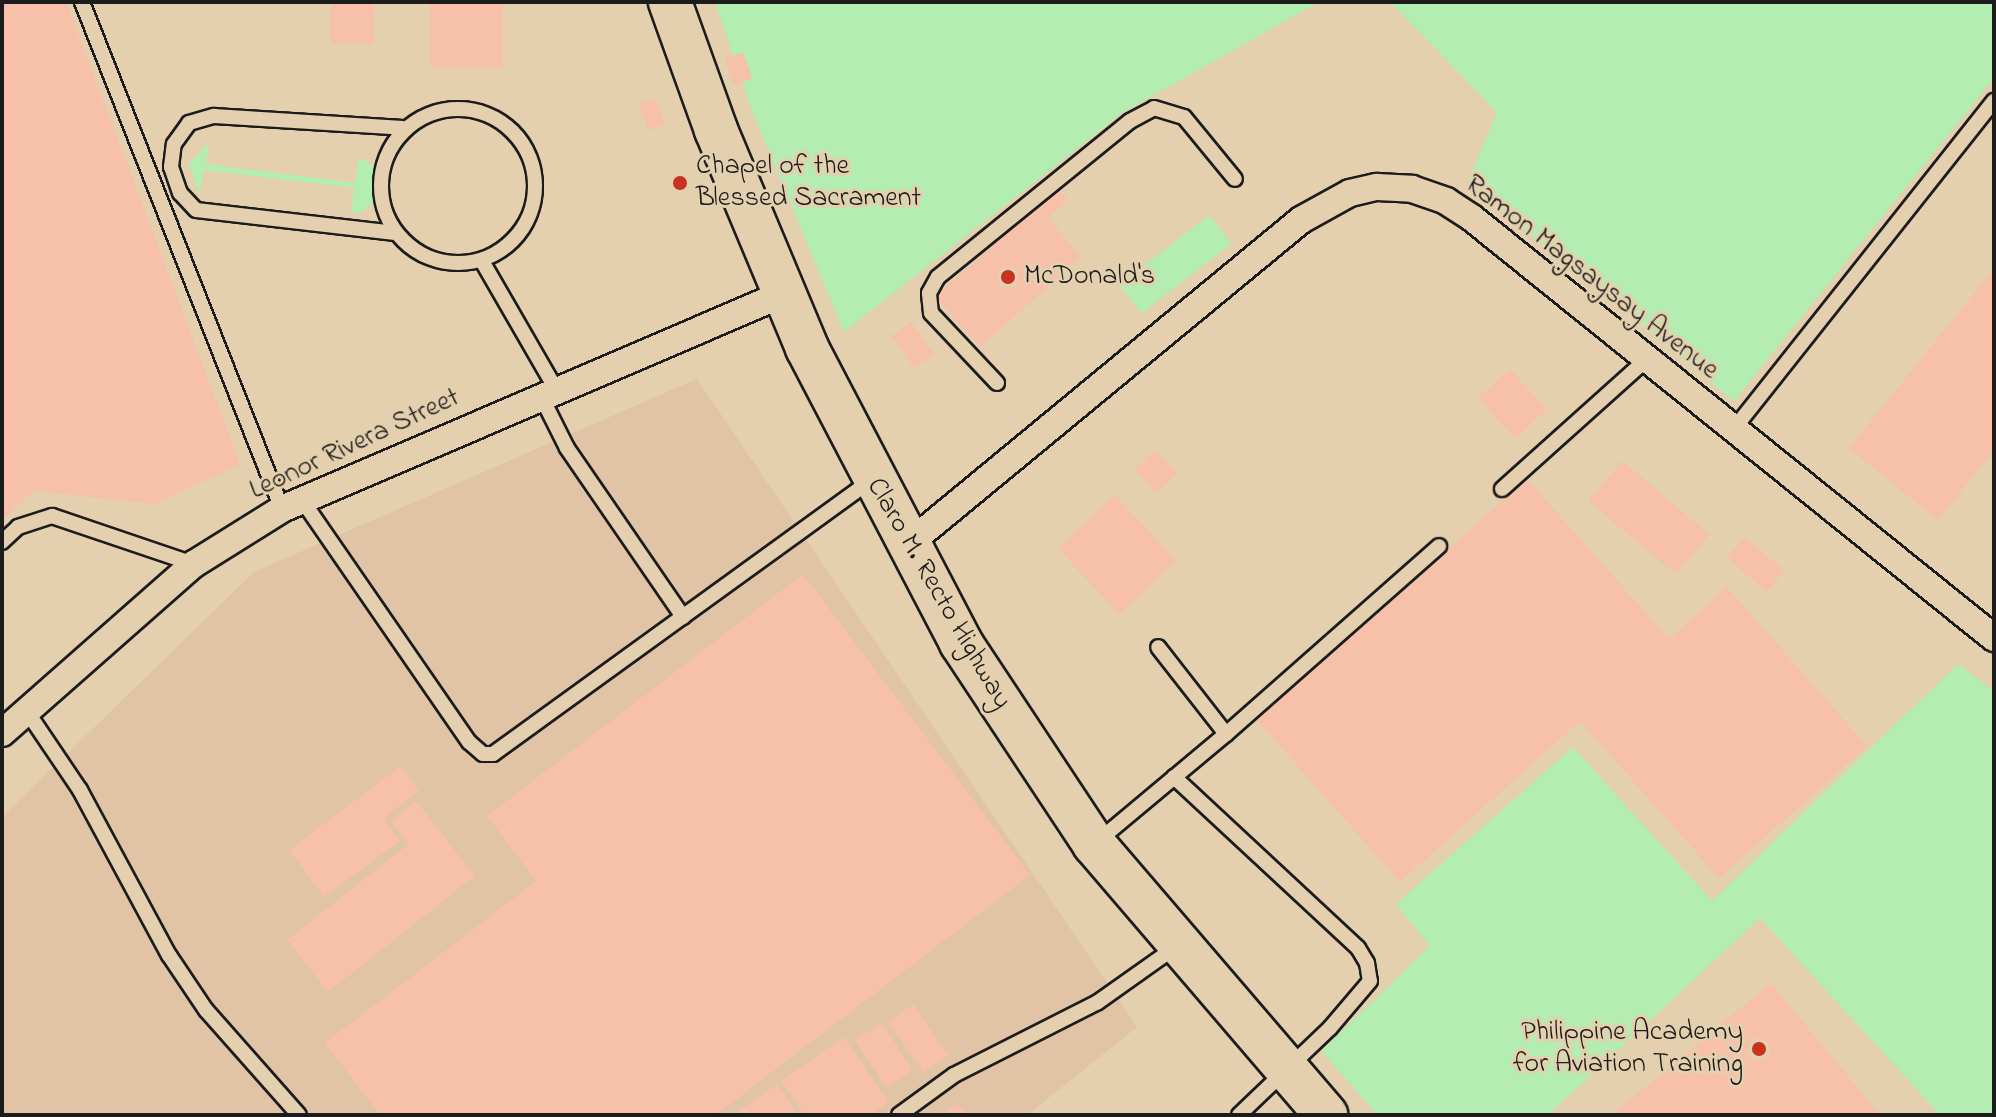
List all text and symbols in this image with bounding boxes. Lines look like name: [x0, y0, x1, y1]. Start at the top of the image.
place label: Chapel of the Blessed Sacrament: [696, 150, 921, 216]
street label: Ramon Magsaysay Avenue: [1457, 168, 1725, 388]
marker: Chapel of the Blessed Sacrament: [671, 174, 689, 192]
place label: McDonald's: [1024, 260, 1155, 294]
marker: McDonald's: [999, 268, 1017, 286]
street label: Leonor Rivera Street: [245, 382, 465, 508]
street label: Claro M. Recto Highway: [858, 472, 1018, 716]
place label: Philippine Academy for Aviation Training: [1513, 1016, 1743, 1082]
marker: Philippine Academy for Aviation Training: [1750, 1040, 1768, 1058]

